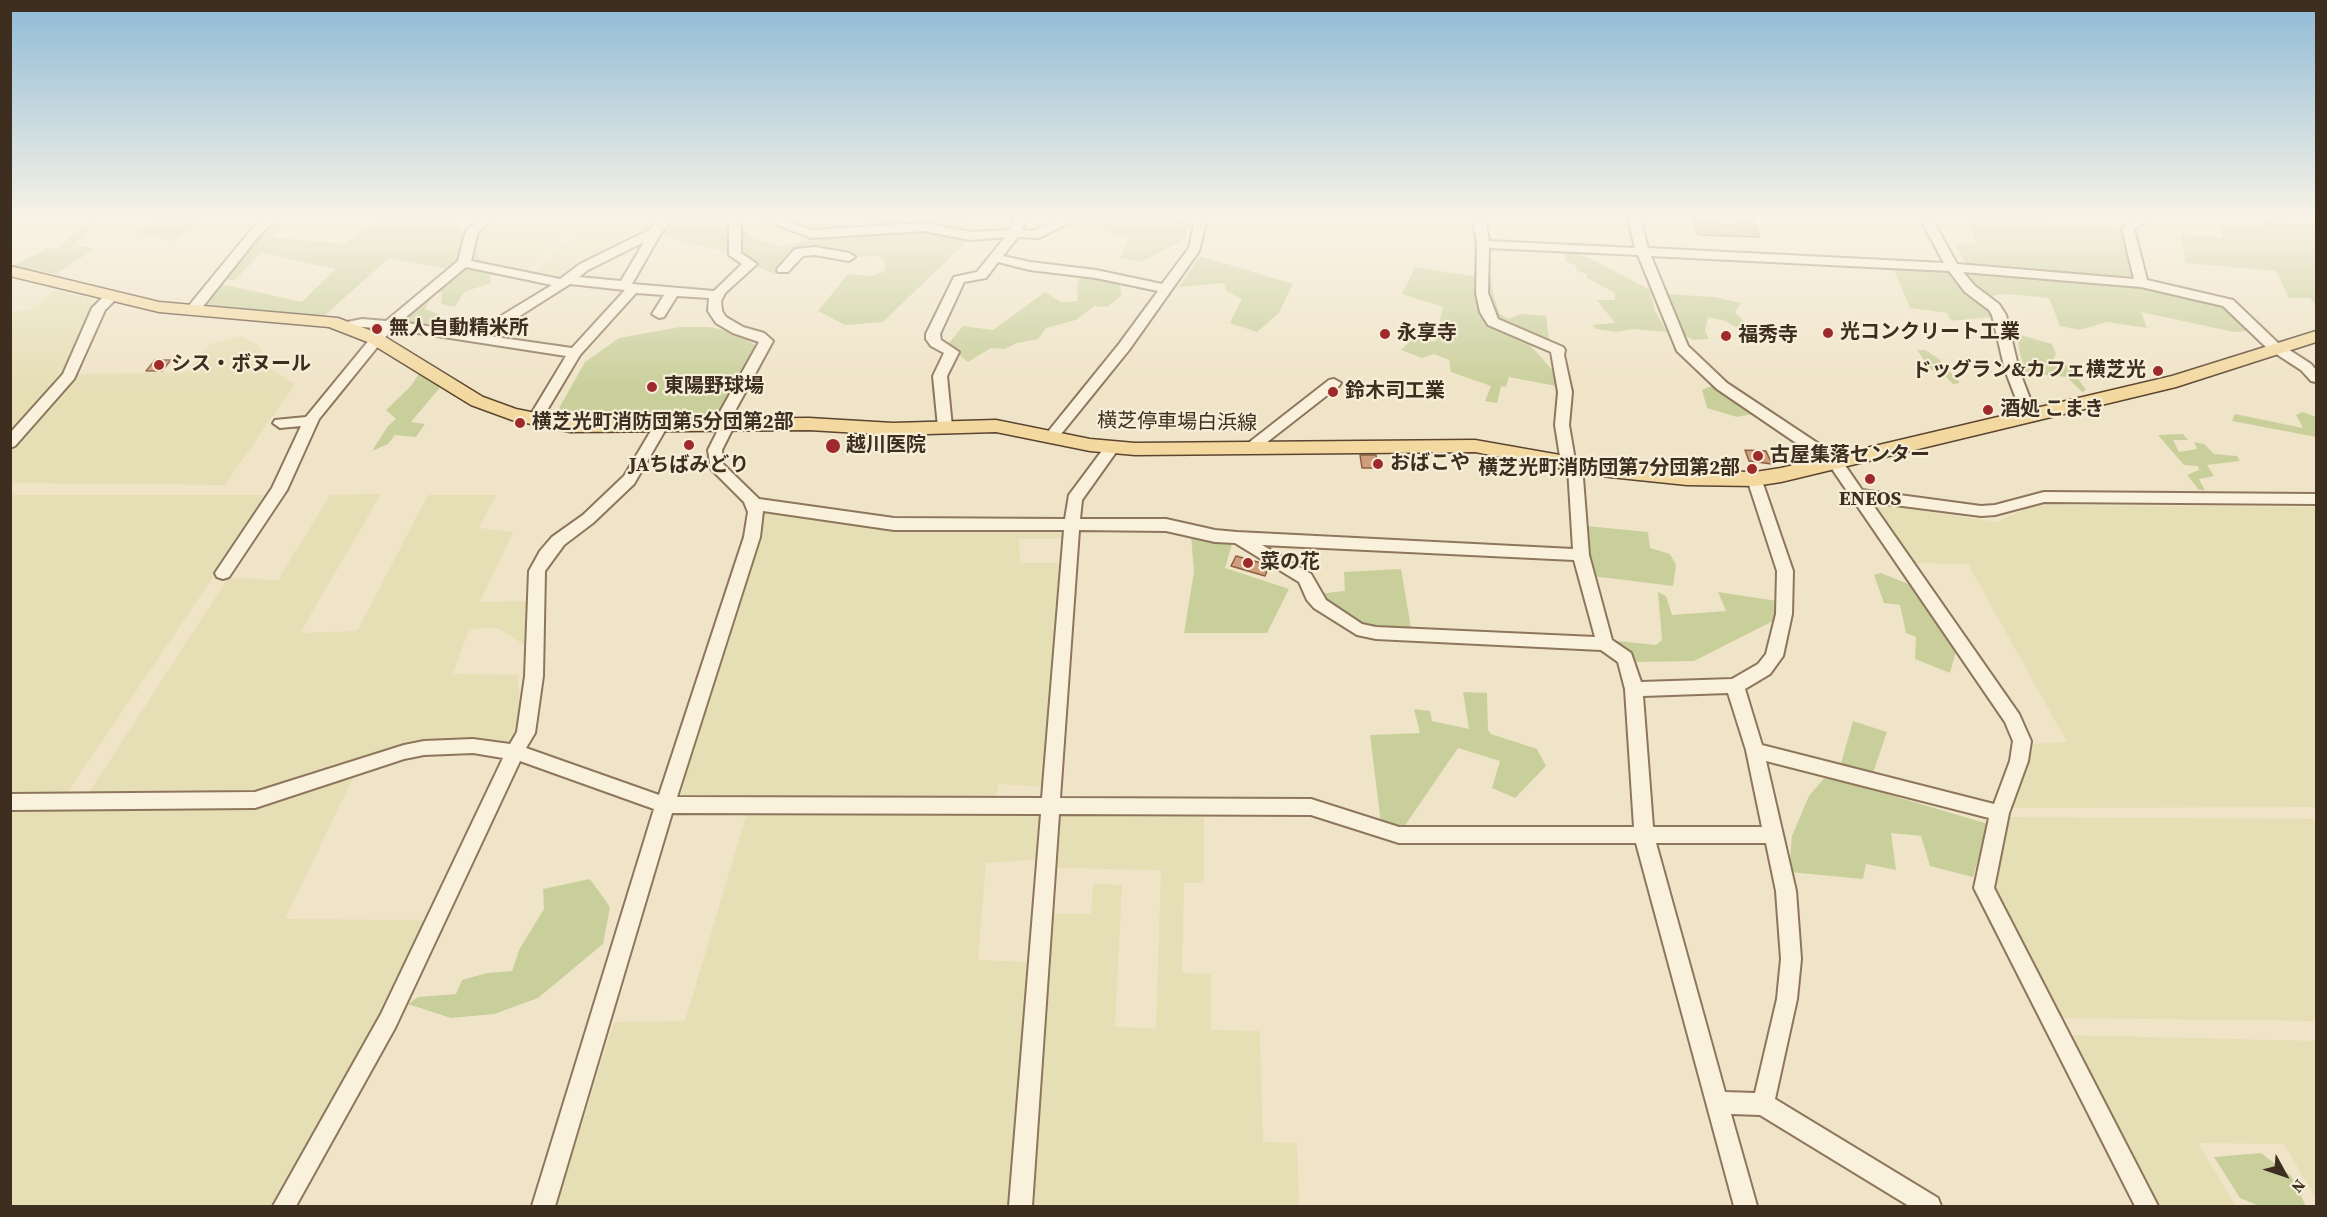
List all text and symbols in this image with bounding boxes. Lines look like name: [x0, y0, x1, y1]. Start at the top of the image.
place label: 無人自動精米所: [389, 317, 529, 341]
place label: 光コンクリート工業: [1840, 321, 2020, 345]
marker: 無人自動精米所: [370, 322, 384, 336]
place label: 永享寺: [1397, 322, 1457, 346]
place label: 福秀寺: [1738, 324, 1798, 348]
marker: 光コンクリート工業: [1821, 326, 1835, 340]
marker: 永享寺: [1378, 327, 1392, 341]
marker: 福秀寺: [1719, 329, 1733, 343]
place label: シス・ボヌール: [171, 353, 311, 377]
marker: シス・ボヌール: [152, 358, 166, 372]
place label: ドッグラン&カフェ横芝光: [1912, 359, 2146, 383]
marker: ドッグラン&カフェ横芝光: [2151, 364, 2165, 378]
place label: 東陽野球場: [664, 375, 764, 399]
marker: 東陽野球場: [645, 380, 659, 394]
place label: 鈴木司工業: [1345, 380, 1445, 404]
marker: 鈴木司工業: [1326, 385, 1340, 399]
place label: 酒処 こまき: [2000, 398, 2104, 422]
marker: 酒処 こまき: [1981, 403, 1995, 417]
street label: 横芝停車場白浜線: [1097, 410, 1257, 436]
place label: 横芝光町消防団第5分団第2部: [532, 411, 794, 435]
marker: 横芝光町消防団第5分団第2部: [513, 416, 527, 430]
place label: 越川医院: [846, 434, 926, 458]
marker: 越川医院: [824, 437, 842, 455]
marker: JAちばみどり: [682, 438, 696, 452]
place label: 古屋集落センター: [1770, 444, 1930, 468]
marker: 古屋集落センター: [1751, 449, 1765, 463]
place label: おばこや: [1390, 452, 1470, 476]
place label: JAちばみどり: [629, 454, 749, 478]
marker: おばこや: [1371, 457, 1385, 471]
place label: 横芝光町消防団第7分団第2部: [1478, 457, 1740, 481]
marker: 横芝光町消防団第7分団第2部: [1745, 462, 1759, 476]
marker: ENEOS: [1863, 472, 1877, 486]
place label: ENEOS: [1839, 488, 1901, 512]
place label: 菜の花: [1260, 551, 1320, 575]
marker: 菜の花: [1241, 556, 1255, 570]
north arrow: [2255, 1145, 2315, 1205]
text: N: [2287, 1175, 2311, 1198]

